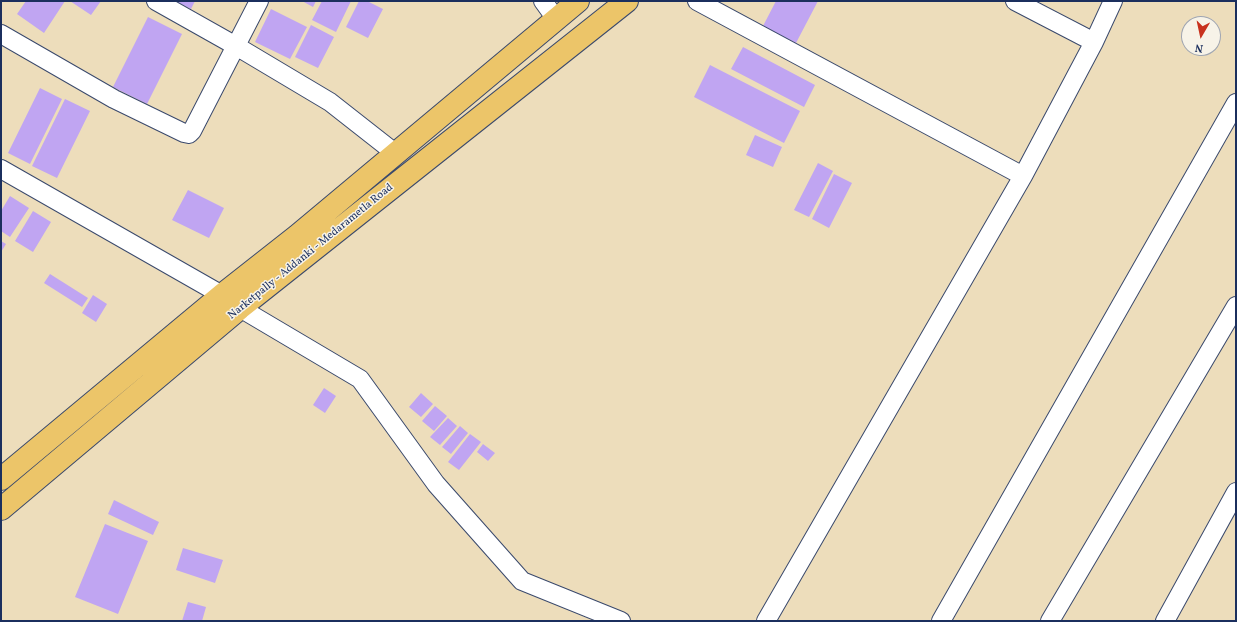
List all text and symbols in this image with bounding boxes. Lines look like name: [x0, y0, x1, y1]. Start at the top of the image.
north arrow: [1181, 16, 1221, 56]
text: N: [1194, 39, 1204, 55]
street label: Narketpally - Addanki - Medarametla Road: [226, 181, 396, 323]

